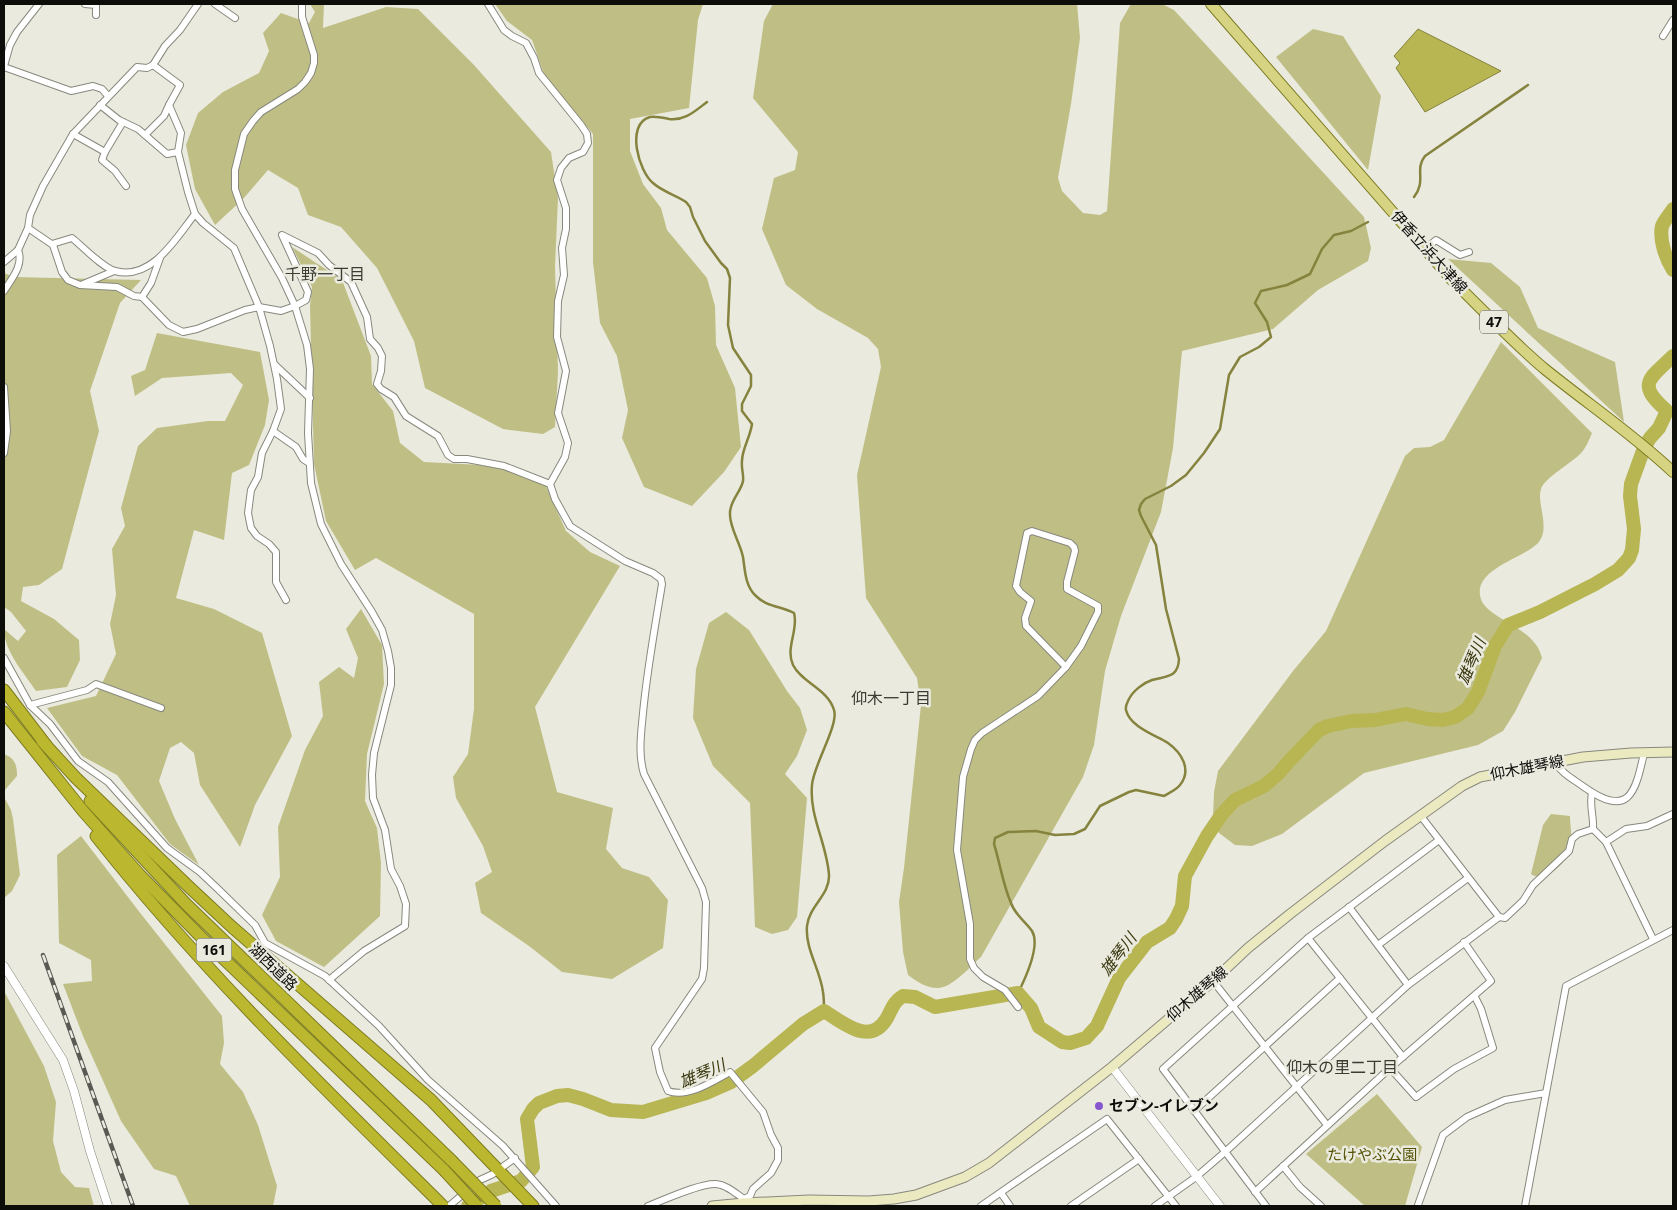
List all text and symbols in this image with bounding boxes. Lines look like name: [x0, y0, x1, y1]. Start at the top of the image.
street label: 伊香立浜大津線: [1387, 206, 1472, 297]
district label: 千野一丁目: [285, 263, 365, 285]
road number: 47: [1480, 311, 1508, 334]
water label: 雄琴川: [1451, 633, 1491, 687]
district label: 仰木一丁目: [851, 687, 931, 709]
street label: 仰木雄琴線: [1487, 750, 1566, 784]
water label: 雄琴川: [1095, 927, 1142, 980]
road number: 161: [196, 938, 232, 962]
street label: 湖西道路: [245, 938, 302, 994]
street label: 仰木雄琴線: [1161, 961, 1231, 1026]
water label: 雄琴川: [676, 1053, 730, 1093]
district label: 仰木の里二丁目: [1286, 1056, 1398, 1078]
place label: セブン-イレブン: [1109, 1095, 1219, 1115]
marker: セブン-イレブン: [1093, 1100, 1105, 1112]
park label: たけやぶ公園: [1327, 1144, 1417, 1164]

